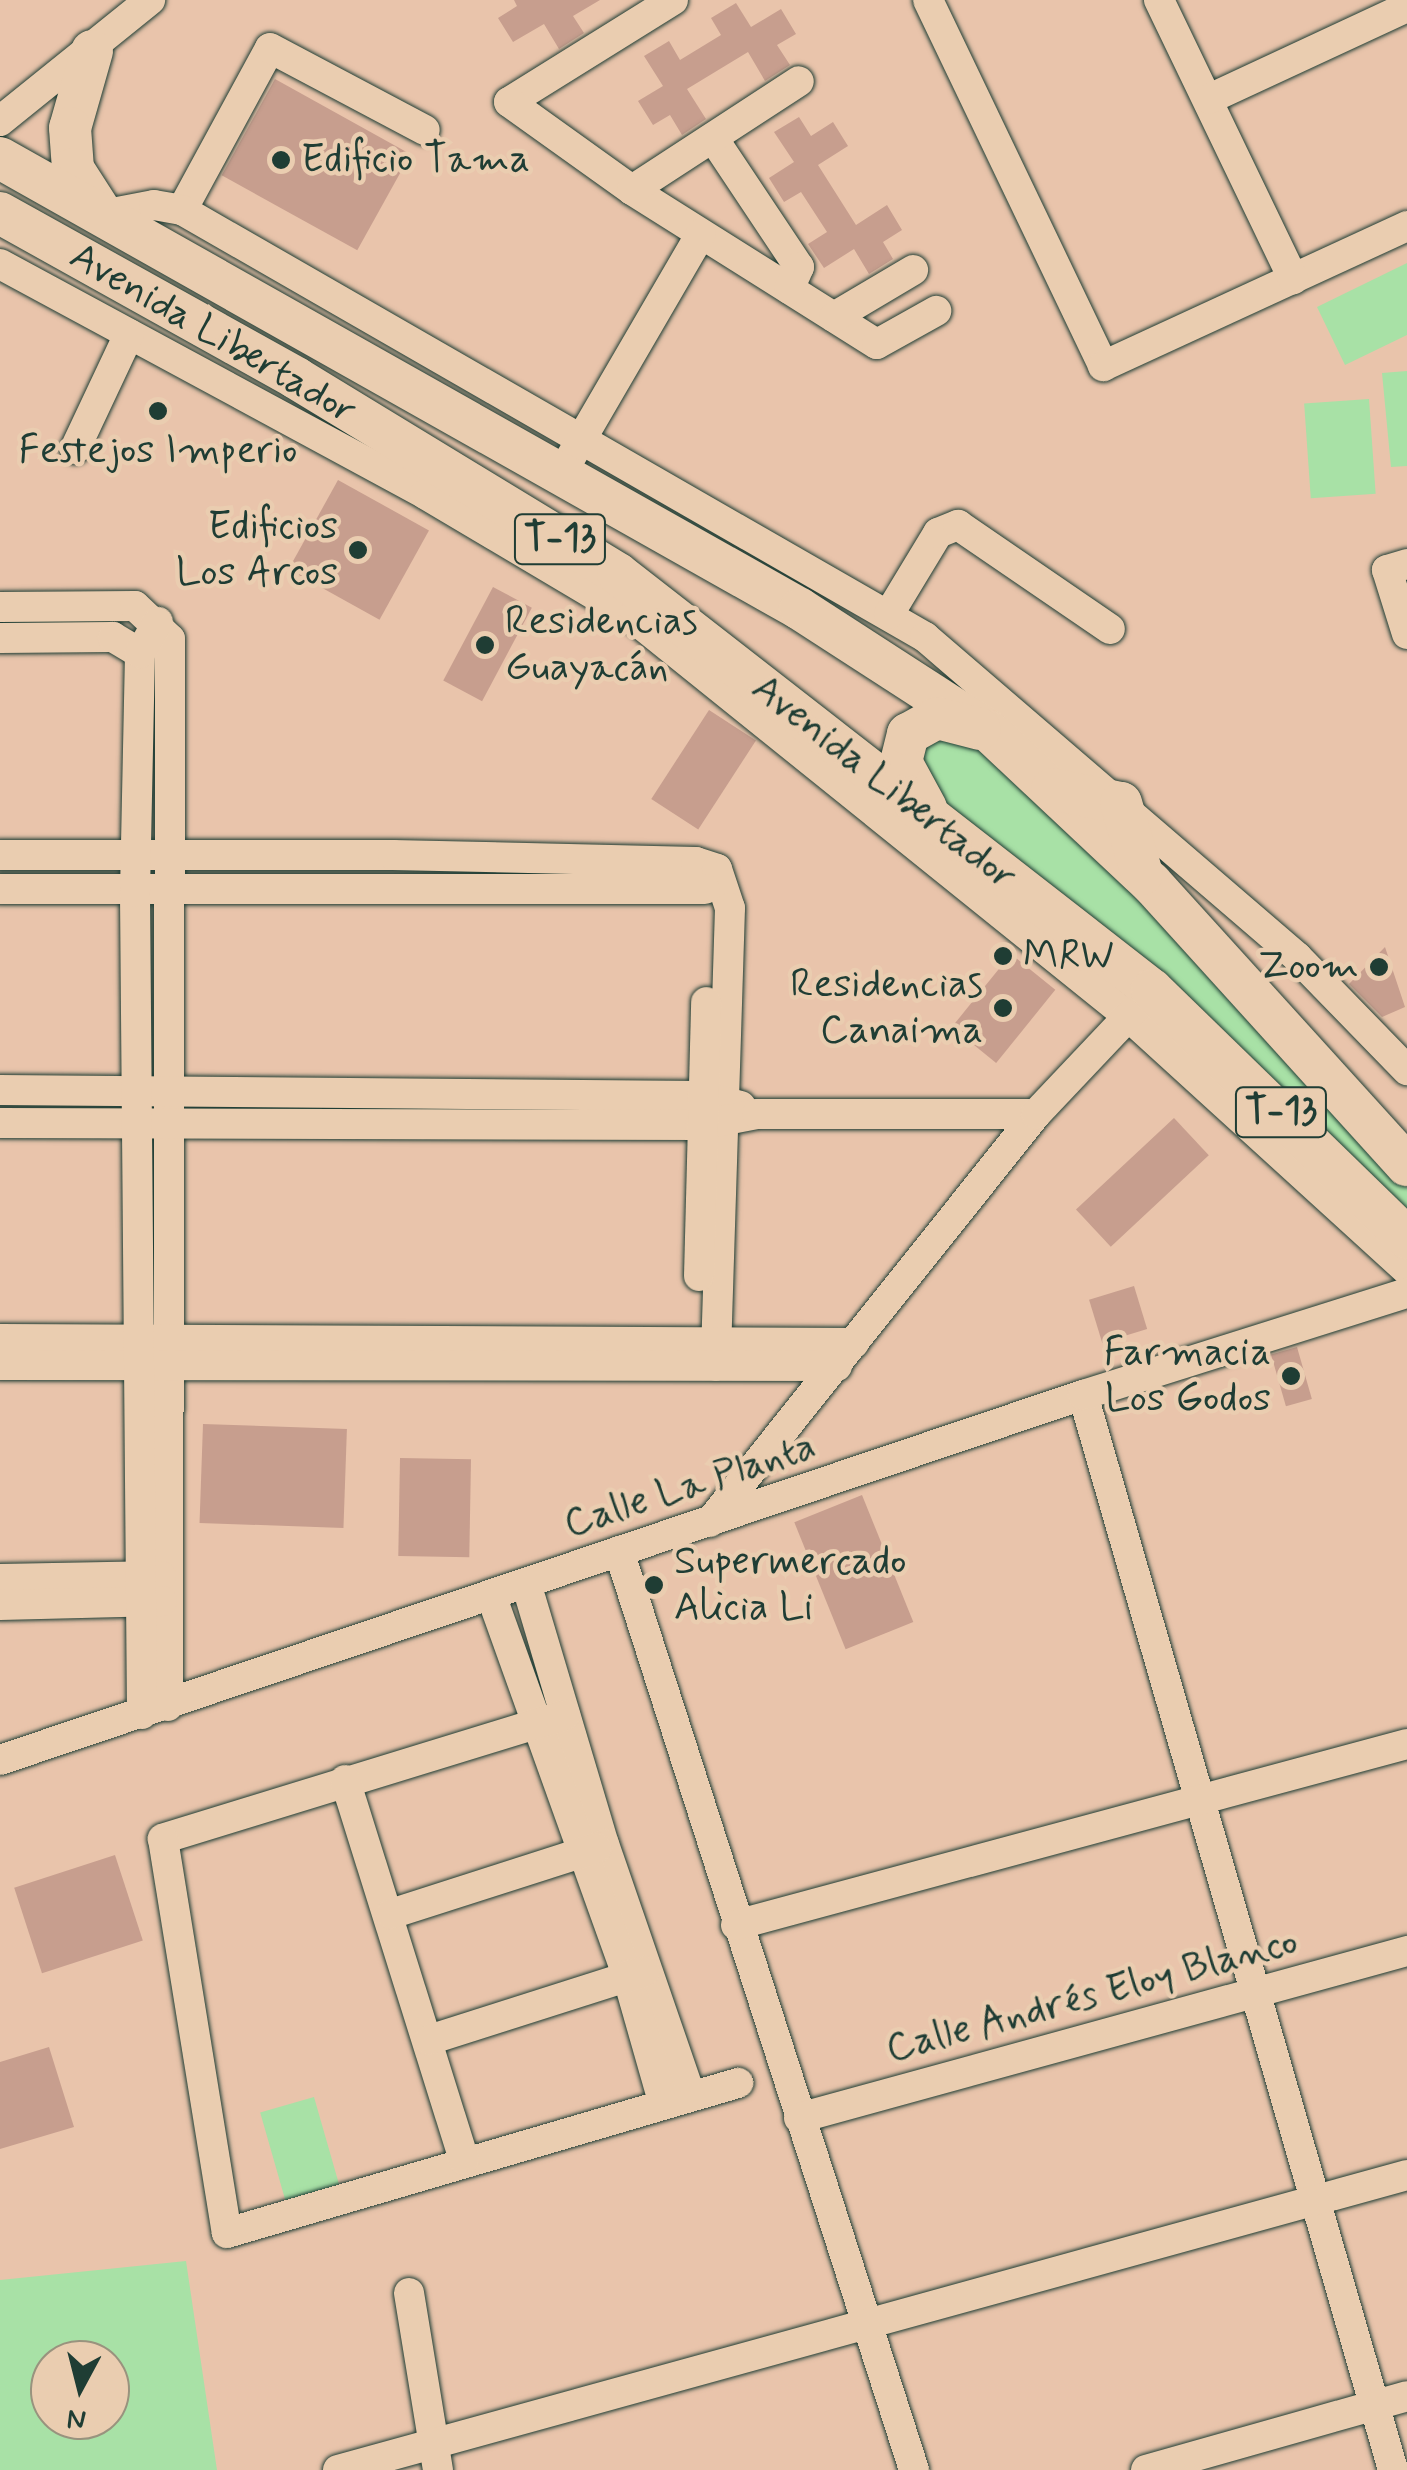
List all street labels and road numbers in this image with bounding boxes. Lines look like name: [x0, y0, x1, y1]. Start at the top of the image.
street label: Avenida Libertador: [61, 232, 365, 436]
road number: T-13: [512, 506, 608, 572]
street label: Avenida Libertador: [742, 665, 1026, 901]
road number: T-13: [1234, 1079, 1328, 1145]
street label: Calle La Planta: [550, 1420, 830, 1552]
street label: Calle Andrés Eloy Blanco: [880, 1918, 1304, 2074]

